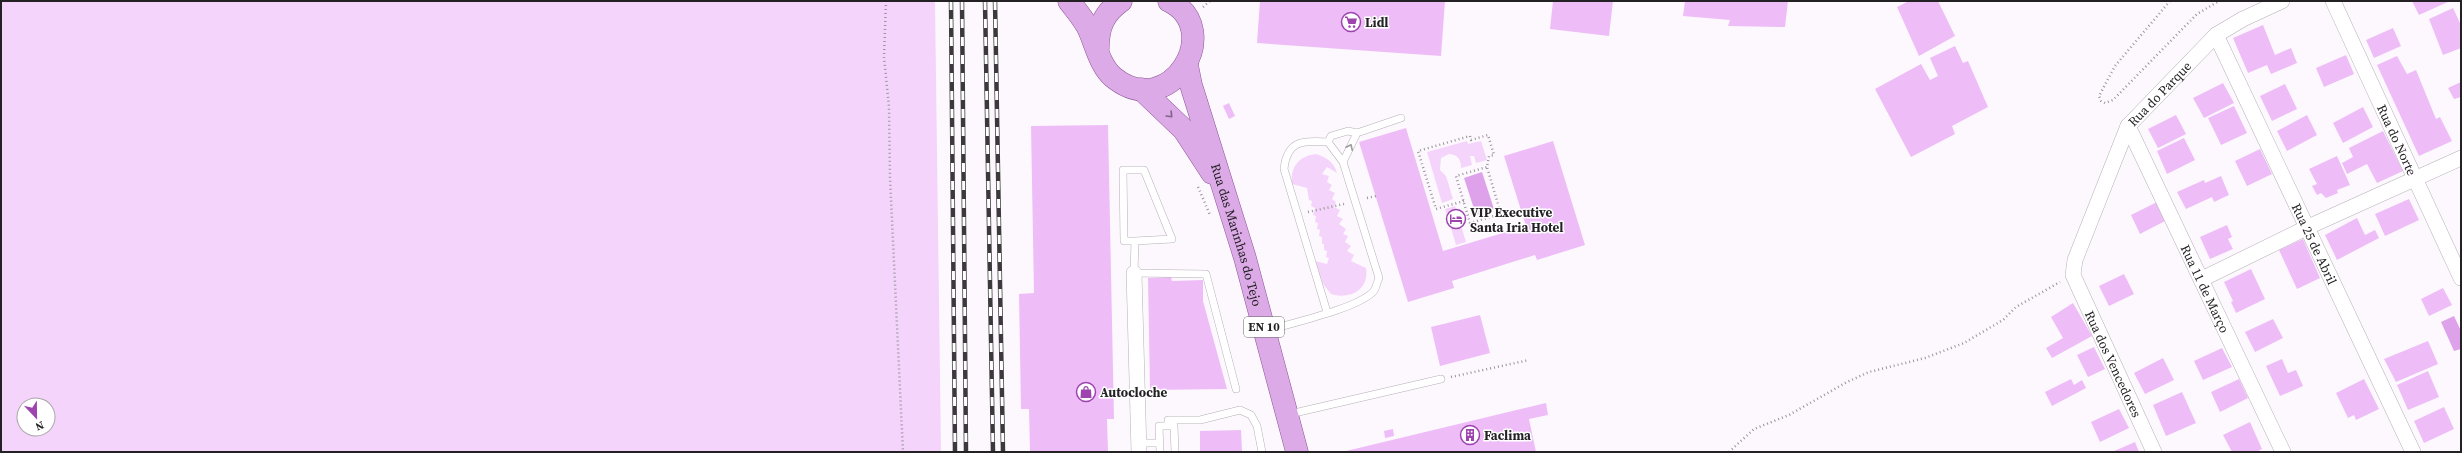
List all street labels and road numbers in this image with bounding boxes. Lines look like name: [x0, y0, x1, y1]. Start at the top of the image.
street label: Rua do Parque: [2124, 57, 2195, 130]
street label: Rua do Norte: [2373, 102, 2421, 178]
street label: Rua das Marinhas do Tejo: [1207, 161, 1266, 308]
street label: Rua 25 de Abril: [2288, 200, 2341, 287]
street label: Rua 11 de Março: [2177, 242, 2233, 335]
street label: Rua dos Vencedores: [2081, 308, 2145, 420]
road number: EN 10: [1244, 317, 1284, 337]

